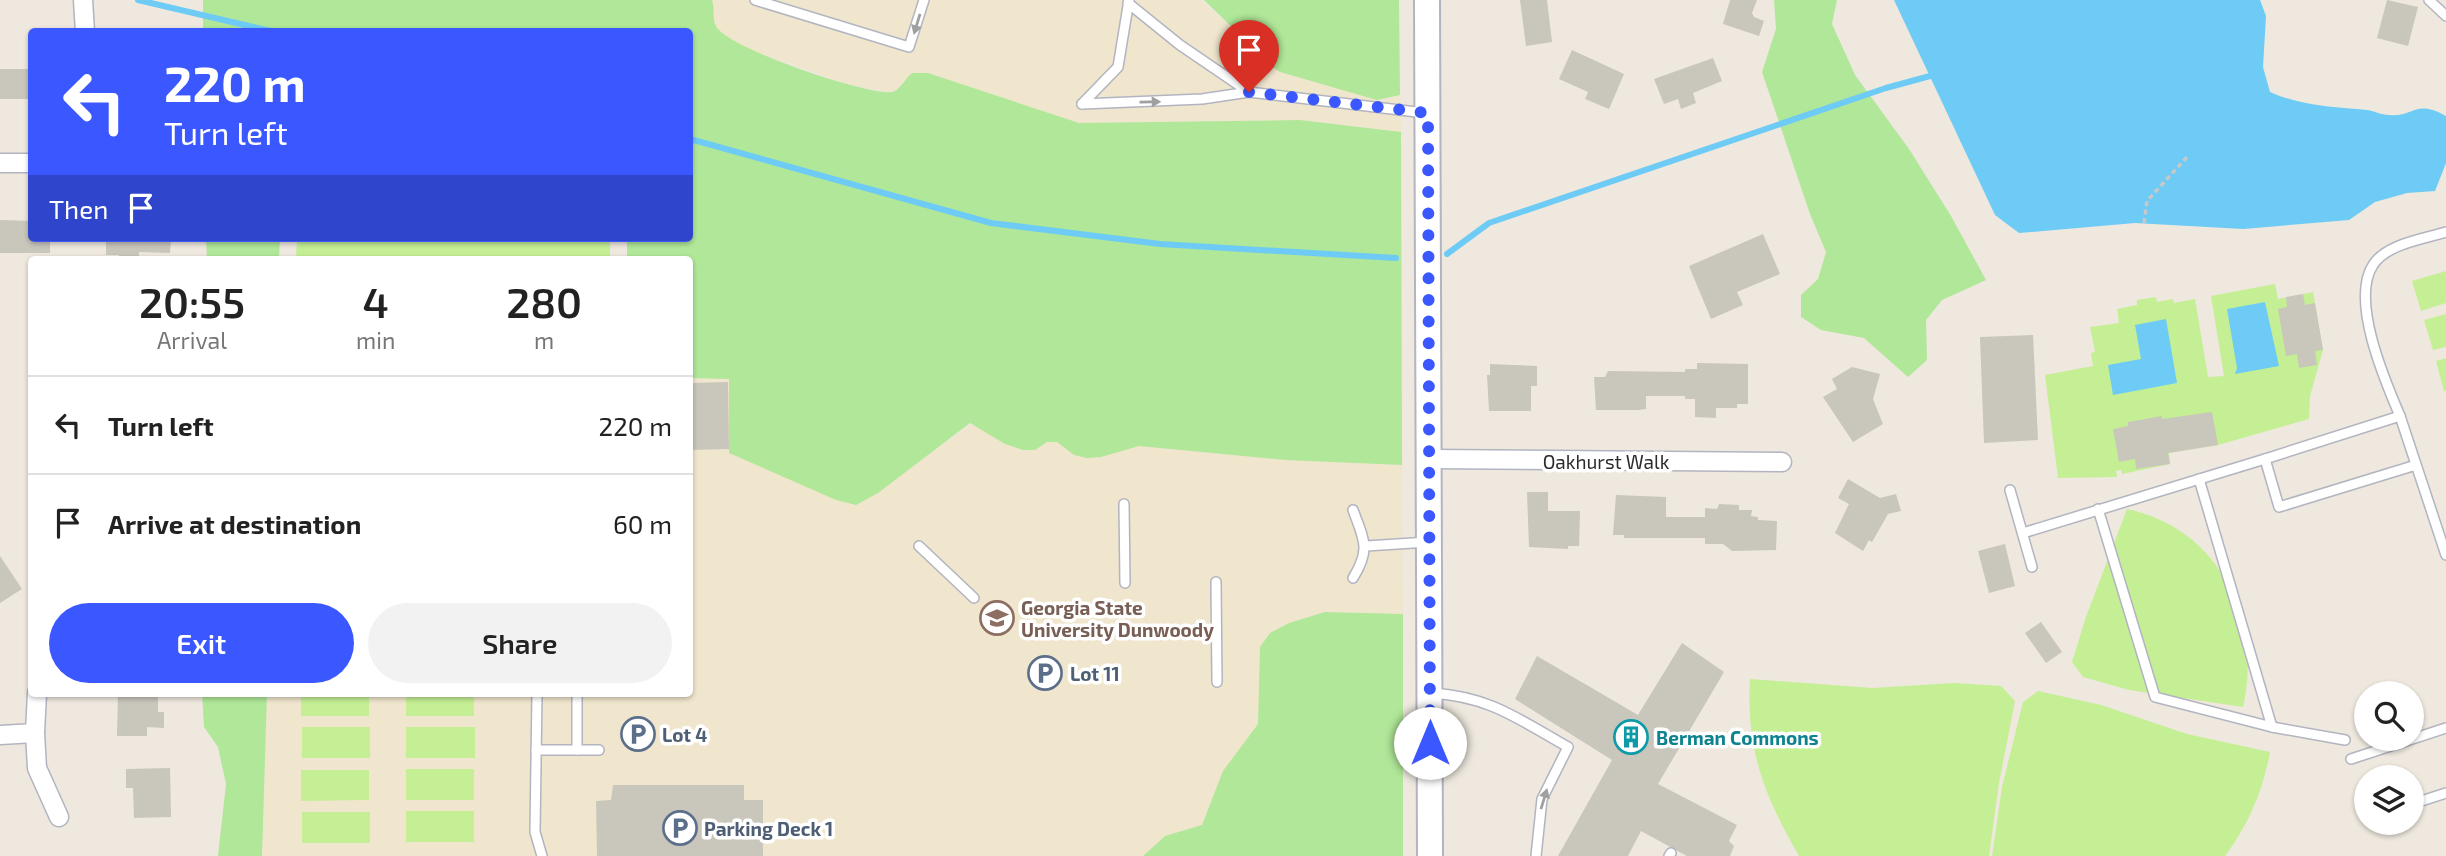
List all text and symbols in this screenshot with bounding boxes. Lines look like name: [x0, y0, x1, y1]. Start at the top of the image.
one-way arrow: [911, 13, 921, 34]
pin: [1219, 20, 1279, 92]
icon: arrive: [1230, 31, 1268, 69]
text: 220 m: [164, 53, 306, 112]
icon: left: [49, 56, 140, 147]
one-way arrow: [1140, 97, 1162, 108]
text: Turn left: [164, 113, 288, 151]
icon: arrive: [122, 189, 160, 227]
text: Then: [49, 193, 108, 224]
text: 20:55: [139, 276, 245, 326]
text: 4: [362, 276, 389, 326]
text: 280: [506, 276, 582, 326]
text: Arrival: [157, 326, 227, 354]
text: min: [356, 326, 395, 354]
text: m: [534, 326, 554, 354]
icon: left: [49, 406, 87, 444]
text: Turn left: [108, 410, 214, 441]
text: 220 m: [599, 410, 672, 441]
street label: Oakhurst Walk: [1543, 450, 1670, 473]
icon: arrive: [49, 504, 87, 542]
text: Arrive at destination: [108, 508, 361, 539]
text: 60 m: [613, 508, 672, 539]
place label: Georgia State University Dunwoody: [1021, 596, 1214, 642]
school or university icon: Georgia State University Dunwoody: [978, 599, 1016, 637]
button: Exit: [49, 603, 354, 683]
button: Share: [368, 603, 672, 683]
parking icon: Lot 11: [1026, 654, 1064, 692]
place label: Lot 11: [1070, 662, 1120, 685]
map controls: [2354, 681, 2424, 835]
button: search: [2354, 681, 2424, 751]
position arrow: [1393, 706, 1467, 780]
parking icon: Lot 4: [619, 715, 657, 753]
building icon: Berman Commons: [1612, 718, 1650, 756]
place label: Lot 4: [662, 723, 707, 746]
place label: Berman Commons: [1656, 726, 1819, 749]
button: layers: [2354, 765, 2424, 835]
one-way arrow: [1540, 789, 1550, 810]
parking icon: Parking Deck 1: [661, 809, 699, 847]
place label: Parking Deck 1: [704, 817, 833, 840]

